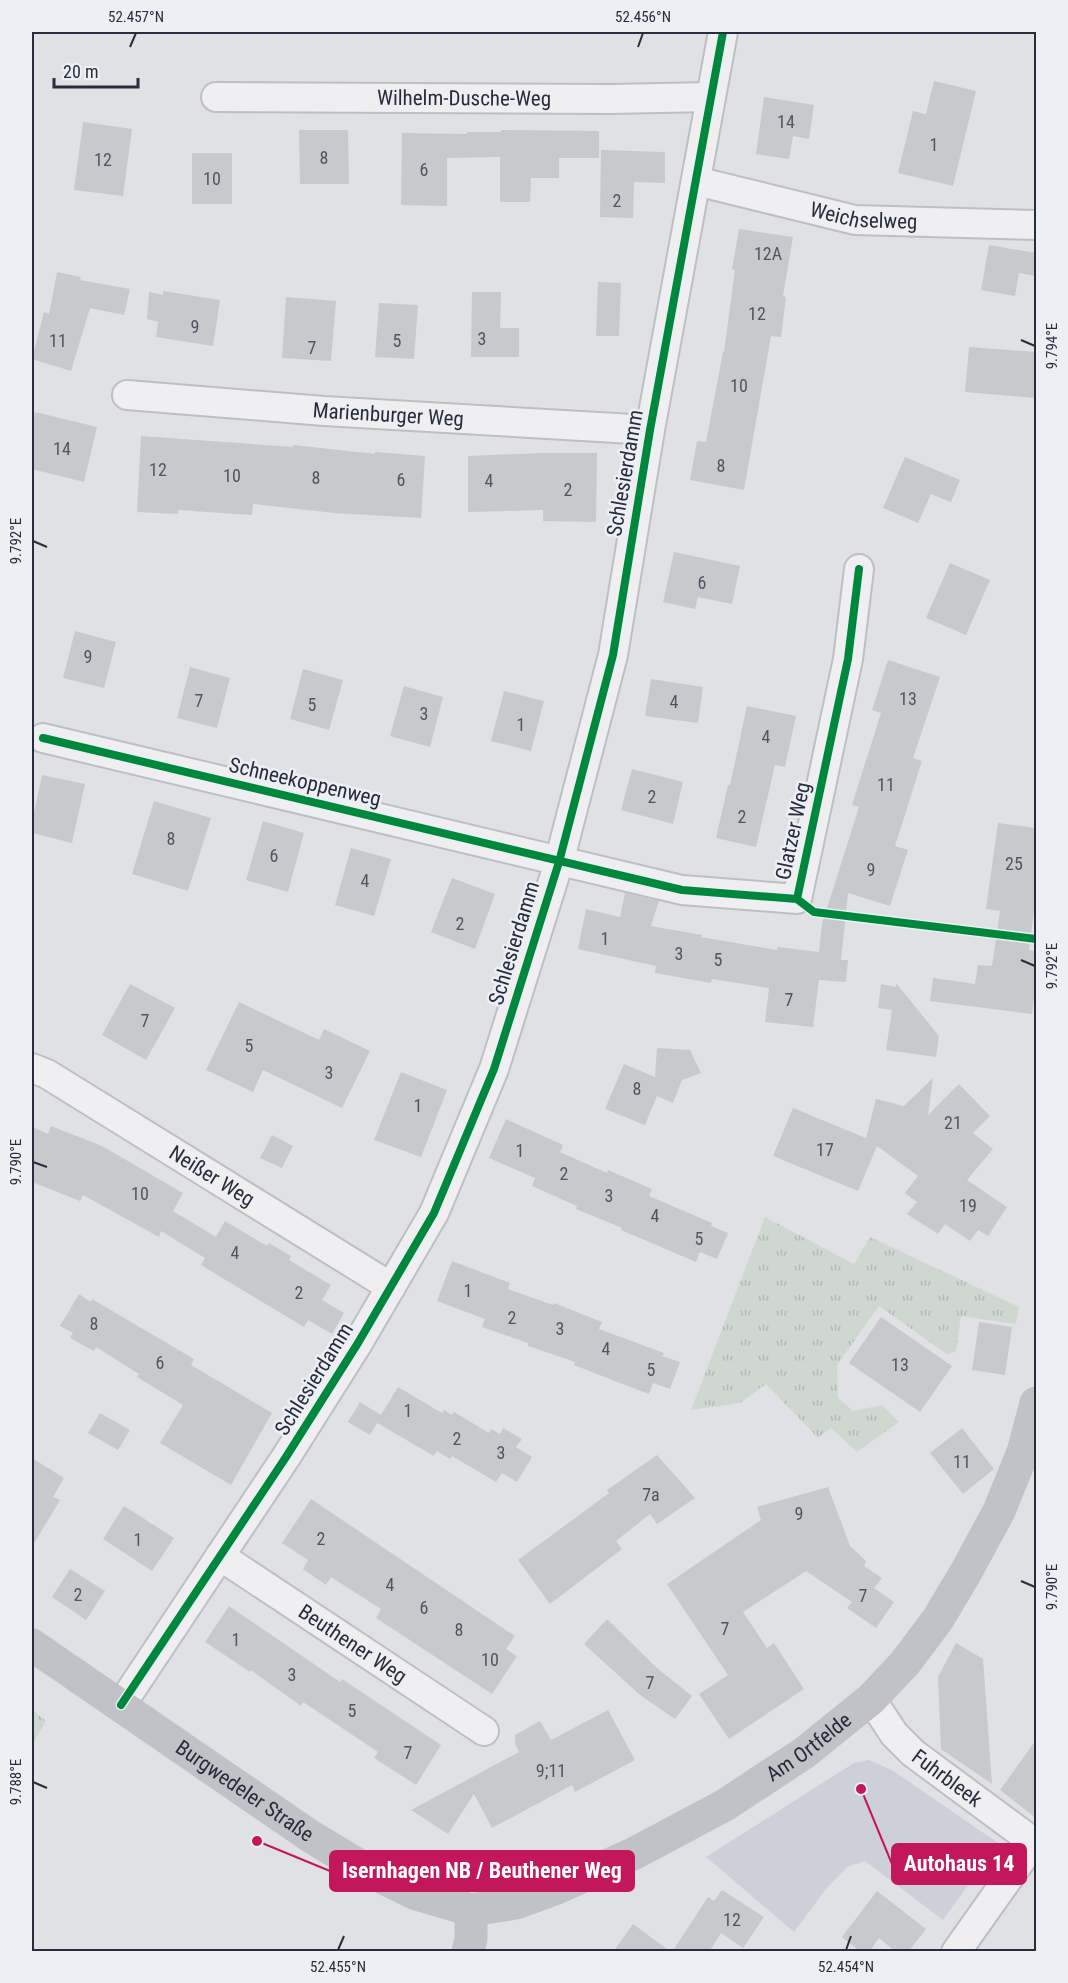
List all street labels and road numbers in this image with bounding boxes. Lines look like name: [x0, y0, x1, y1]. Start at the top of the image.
street label: Wilhelm-Dusche-Weg: [377, 86, 551, 111]
street label: Weichselweg: [808, 197, 918, 234]
street label: Marienburger Weg: [312, 398, 464, 431]
street label: Schlesierdamm: [602, 408, 648, 538]
street label: Schneekoppenweg: [227, 753, 383, 811]
street label: Glatzer Weg: [771, 780, 815, 882]
street label: Schlesierdamm: [484, 878, 544, 1008]
street label: Neißer Weg: [165, 1141, 259, 1211]
street label: Schlesierdamm: [270, 1318, 358, 1440]
street label: Beuthener Weg: [294, 1599, 411, 1688]
street label: Am Ortfelde: [762, 1708, 856, 1787]
street label: Burgwedeler Straße: [171, 1735, 318, 1847]
street label: Fuhrbleek: [907, 1744, 987, 1812]

